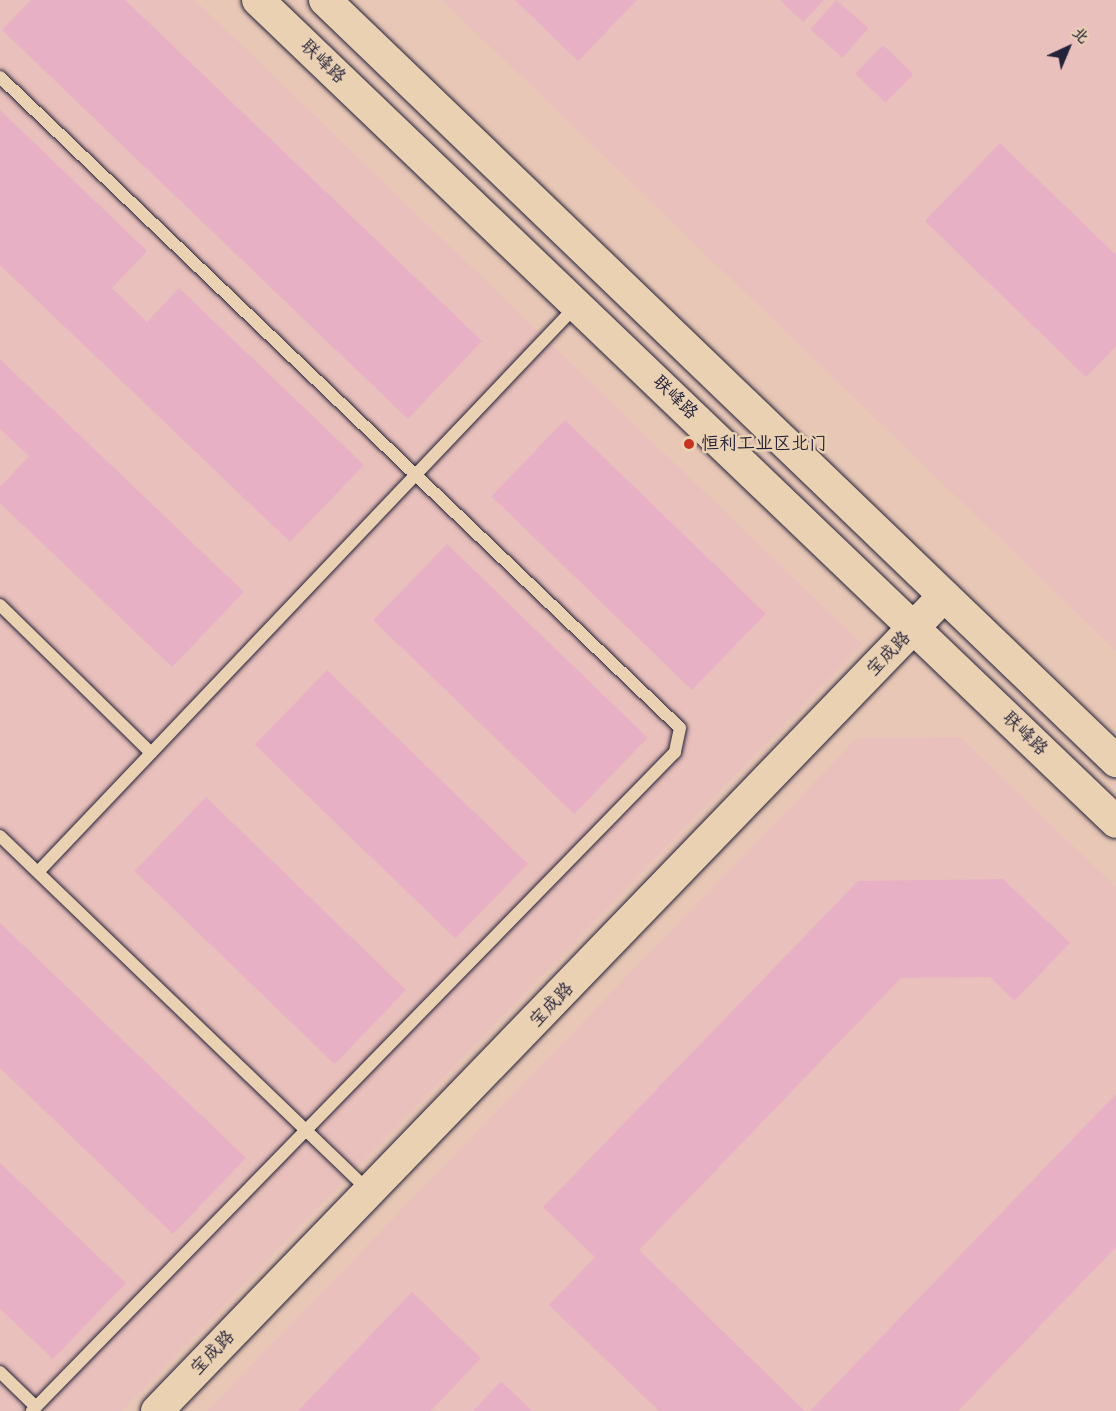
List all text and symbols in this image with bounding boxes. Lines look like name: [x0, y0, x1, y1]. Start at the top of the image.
north arrow: [1038, 18, 1098, 78]
text: 北: [1068, 22, 1093, 48]
street label: 联峰路: [296, 35, 350, 89]
street label: 联峰路: [648, 371, 702, 425]
place label: 恒利工业区北门: [701, 433, 827, 455]
marker: 恒利工业区北门: [682, 437, 696, 451]
street label: 宝成路: [862, 627, 916, 681]
street label: 联峰路: [998, 707, 1052, 761]
street label: 宝成路: [525, 978, 579, 1032]
street label: 宝成路: [186, 1326, 240, 1380]

